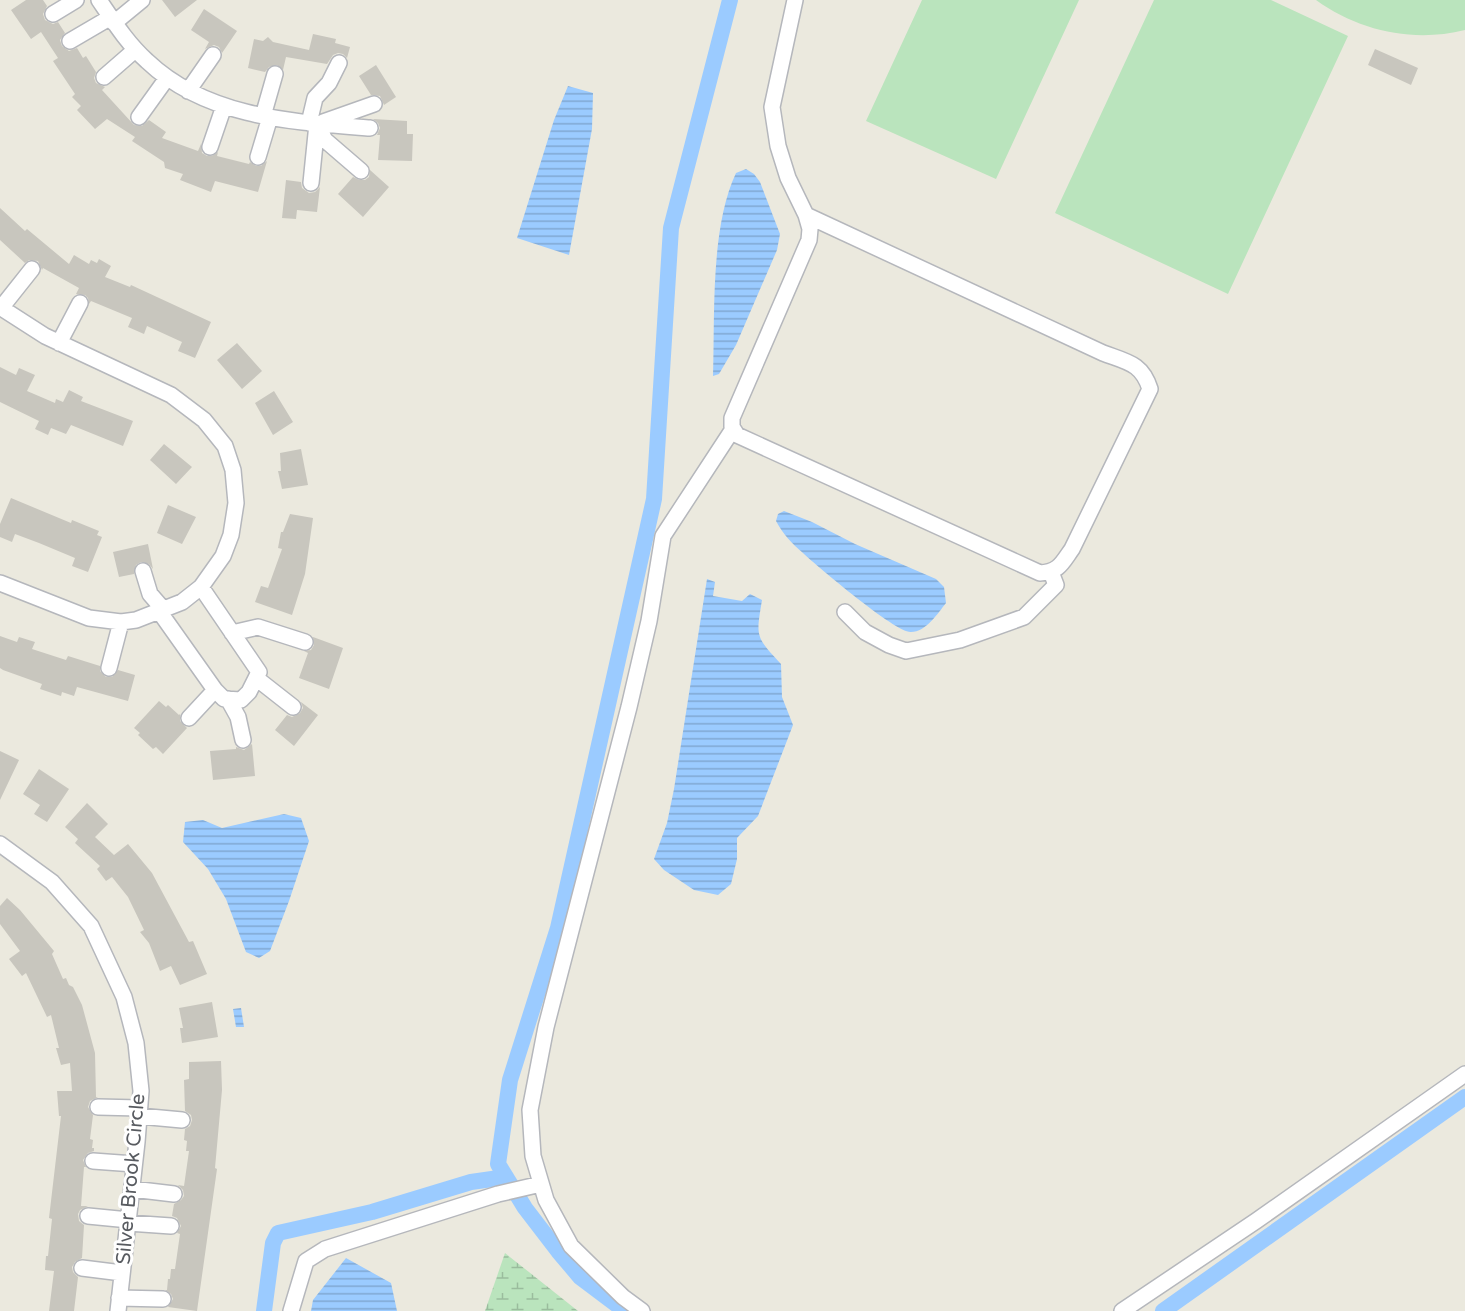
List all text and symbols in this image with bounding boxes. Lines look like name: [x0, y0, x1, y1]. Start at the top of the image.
street label: Silver Brook Circle: [112, 1093, 150, 1265]

